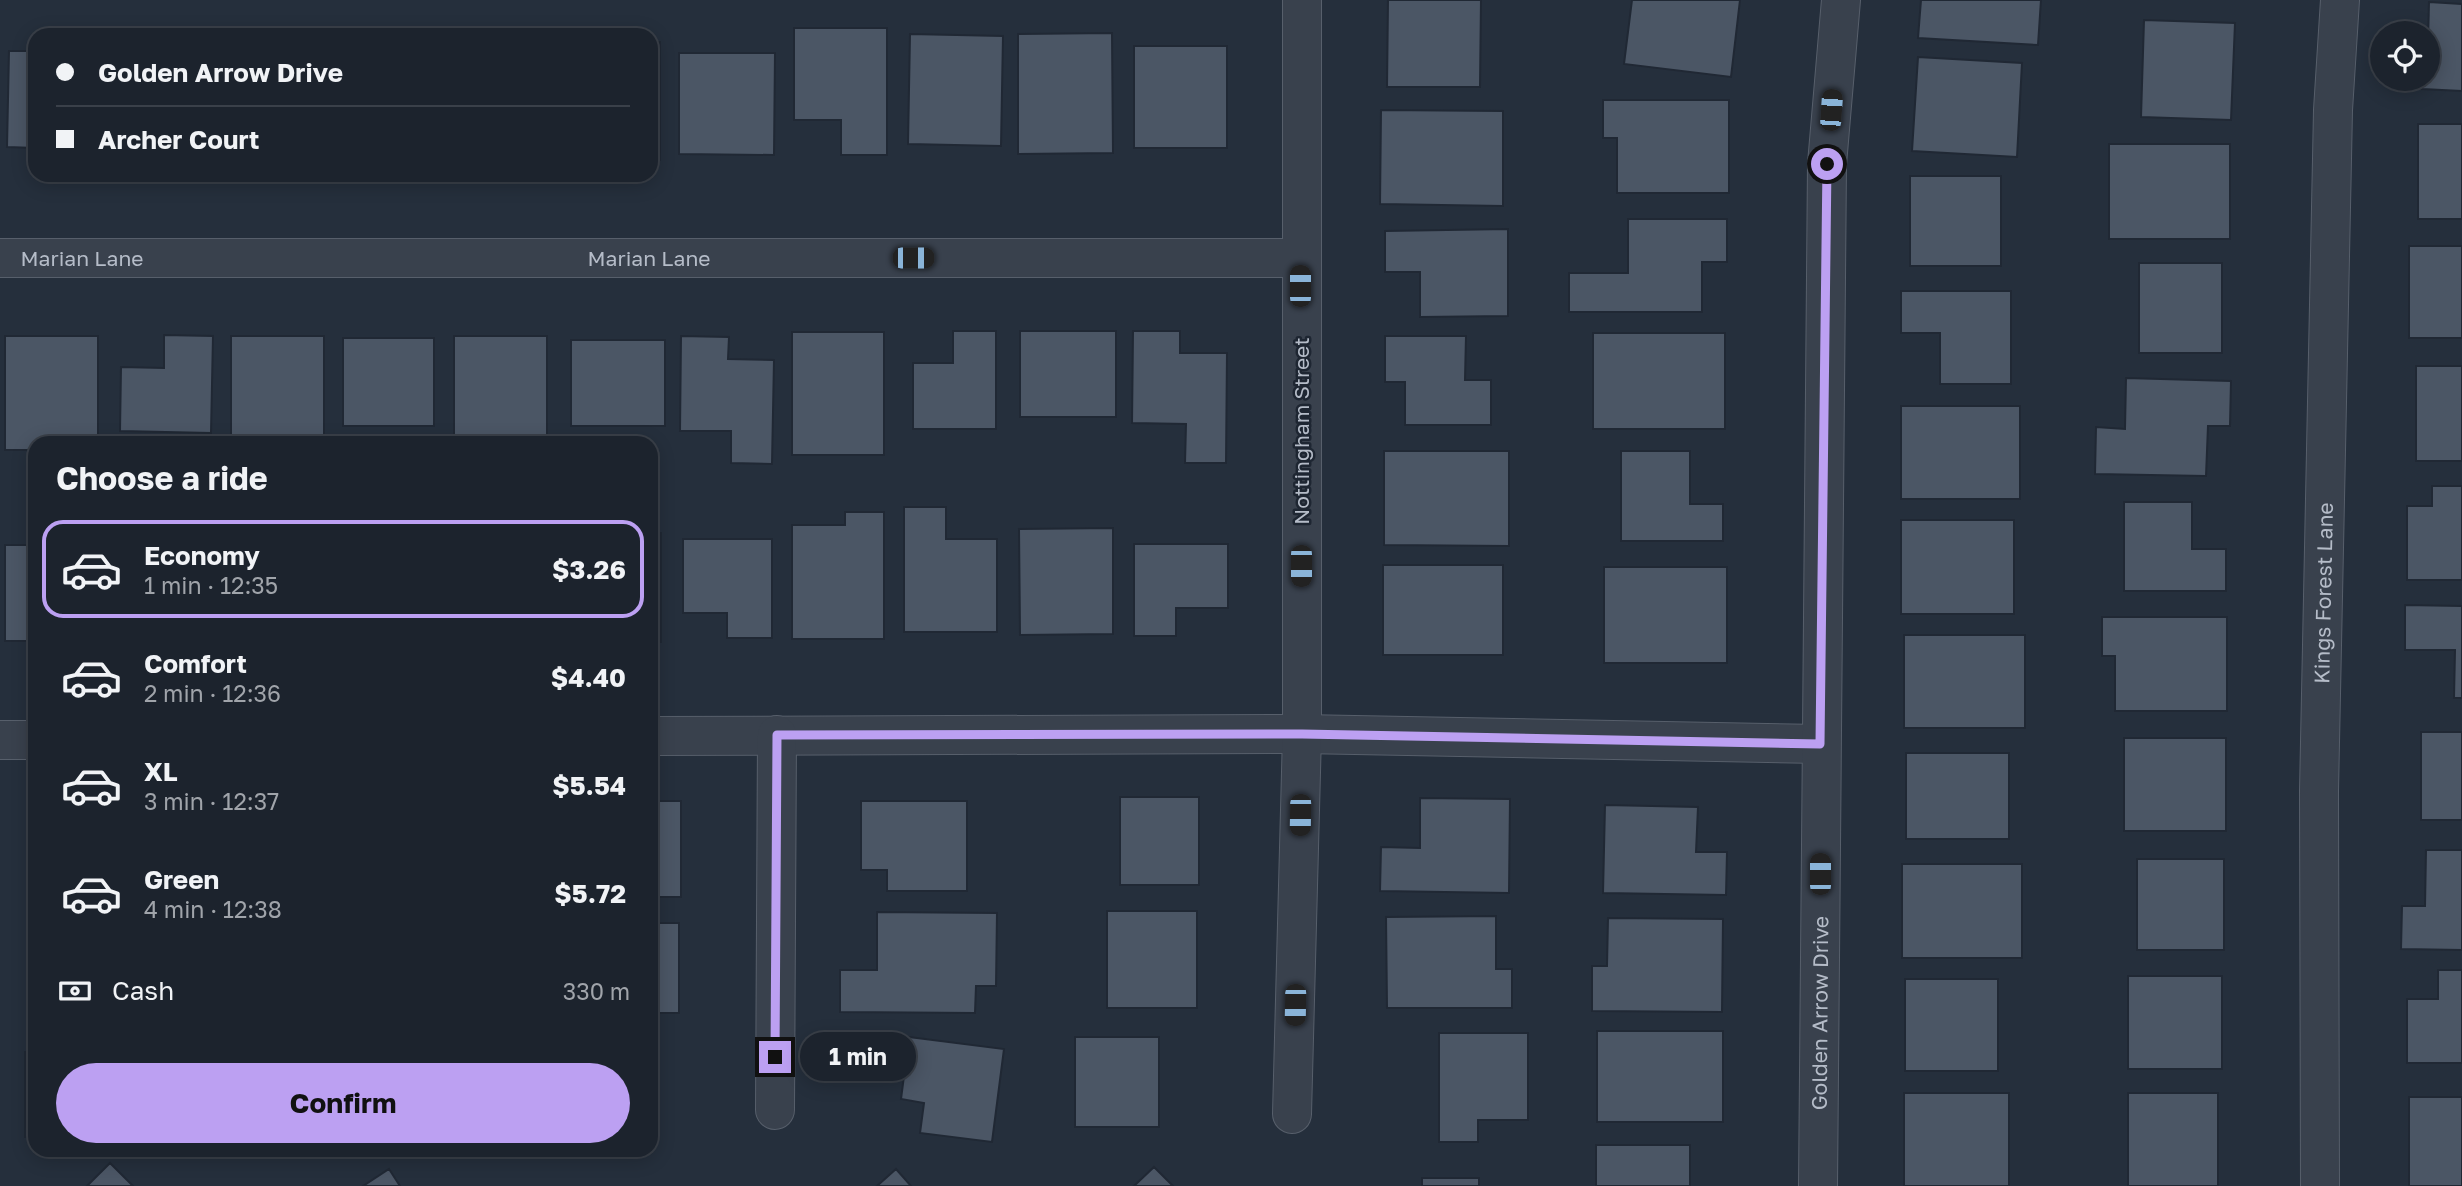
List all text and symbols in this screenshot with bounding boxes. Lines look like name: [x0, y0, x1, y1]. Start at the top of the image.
map controls: [2370, 21, 2440, 91]
button: locate: [2370, 21, 2440, 91]
text: Golden Arrow Drive: [98, 57, 343, 88]
car: [1820, 88, 1843, 132]
text: Archer Court: [98, 124, 259, 155]
route start: [1811, 148, 1843, 180]
street label: Marian Lane: [20, 245, 143, 271]
street label: Marian Lane: [588, 245, 711, 271]
car: [893, 248, 935, 269]
car: [1290, 265, 1311, 307]
street label: Nottingham Street: [1288, 337, 1314, 525]
text: Choose a ride: [56, 459, 268, 497]
street label: Kings Forest Lane: [2308, 502, 2338, 684]
icon: car: [60, 538, 123, 601]
text: Economy: [144, 540, 260, 571]
car: [1291, 545, 1312, 587]
text: $3.26: [552, 554, 626, 585]
text: 1 min · 12:35: [144, 571, 278, 599]
icon: car: [60, 646, 123, 709]
text: Comfort: [144, 648, 247, 679]
text: $4.40: [551, 662, 626, 693]
text: 2 min · 12:36: [144, 679, 281, 707]
icon: car: [60, 754, 123, 817]
text: XL: [144, 756, 178, 787]
text: $5.54: [552, 770, 626, 801]
text: 3 min · 12:37: [144, 787, 279, 815]
car: [1290, 794, 1311, 836]
car: [1810, 853, 1831, 895]
icon: car: [60, 862, 123, 925]
text: Green: [144, 864, 219, 895]
text: $5.72: [554, 878, 626, 909]
text: 4 min · 12:38: [144, 895, 282, 923]
street label: Golden Arrow Drive: [1806, 916, 1833, 1110]
icon: cash: [56, 972, 94, 1010]
text: Cash: [112, 975, 174, 1006]
text: 330 m: [563, 977, 630, 1005]
car: [1285, 984, 1306, 1026]
callout: 1 min: [800, 1032, 915, 1082]
route end: [759, 1041, 791, 1073]
text: 1 min: [829, 1042, 887, 1070]
button: Confirm: [56, 1063, 630, 1143]

